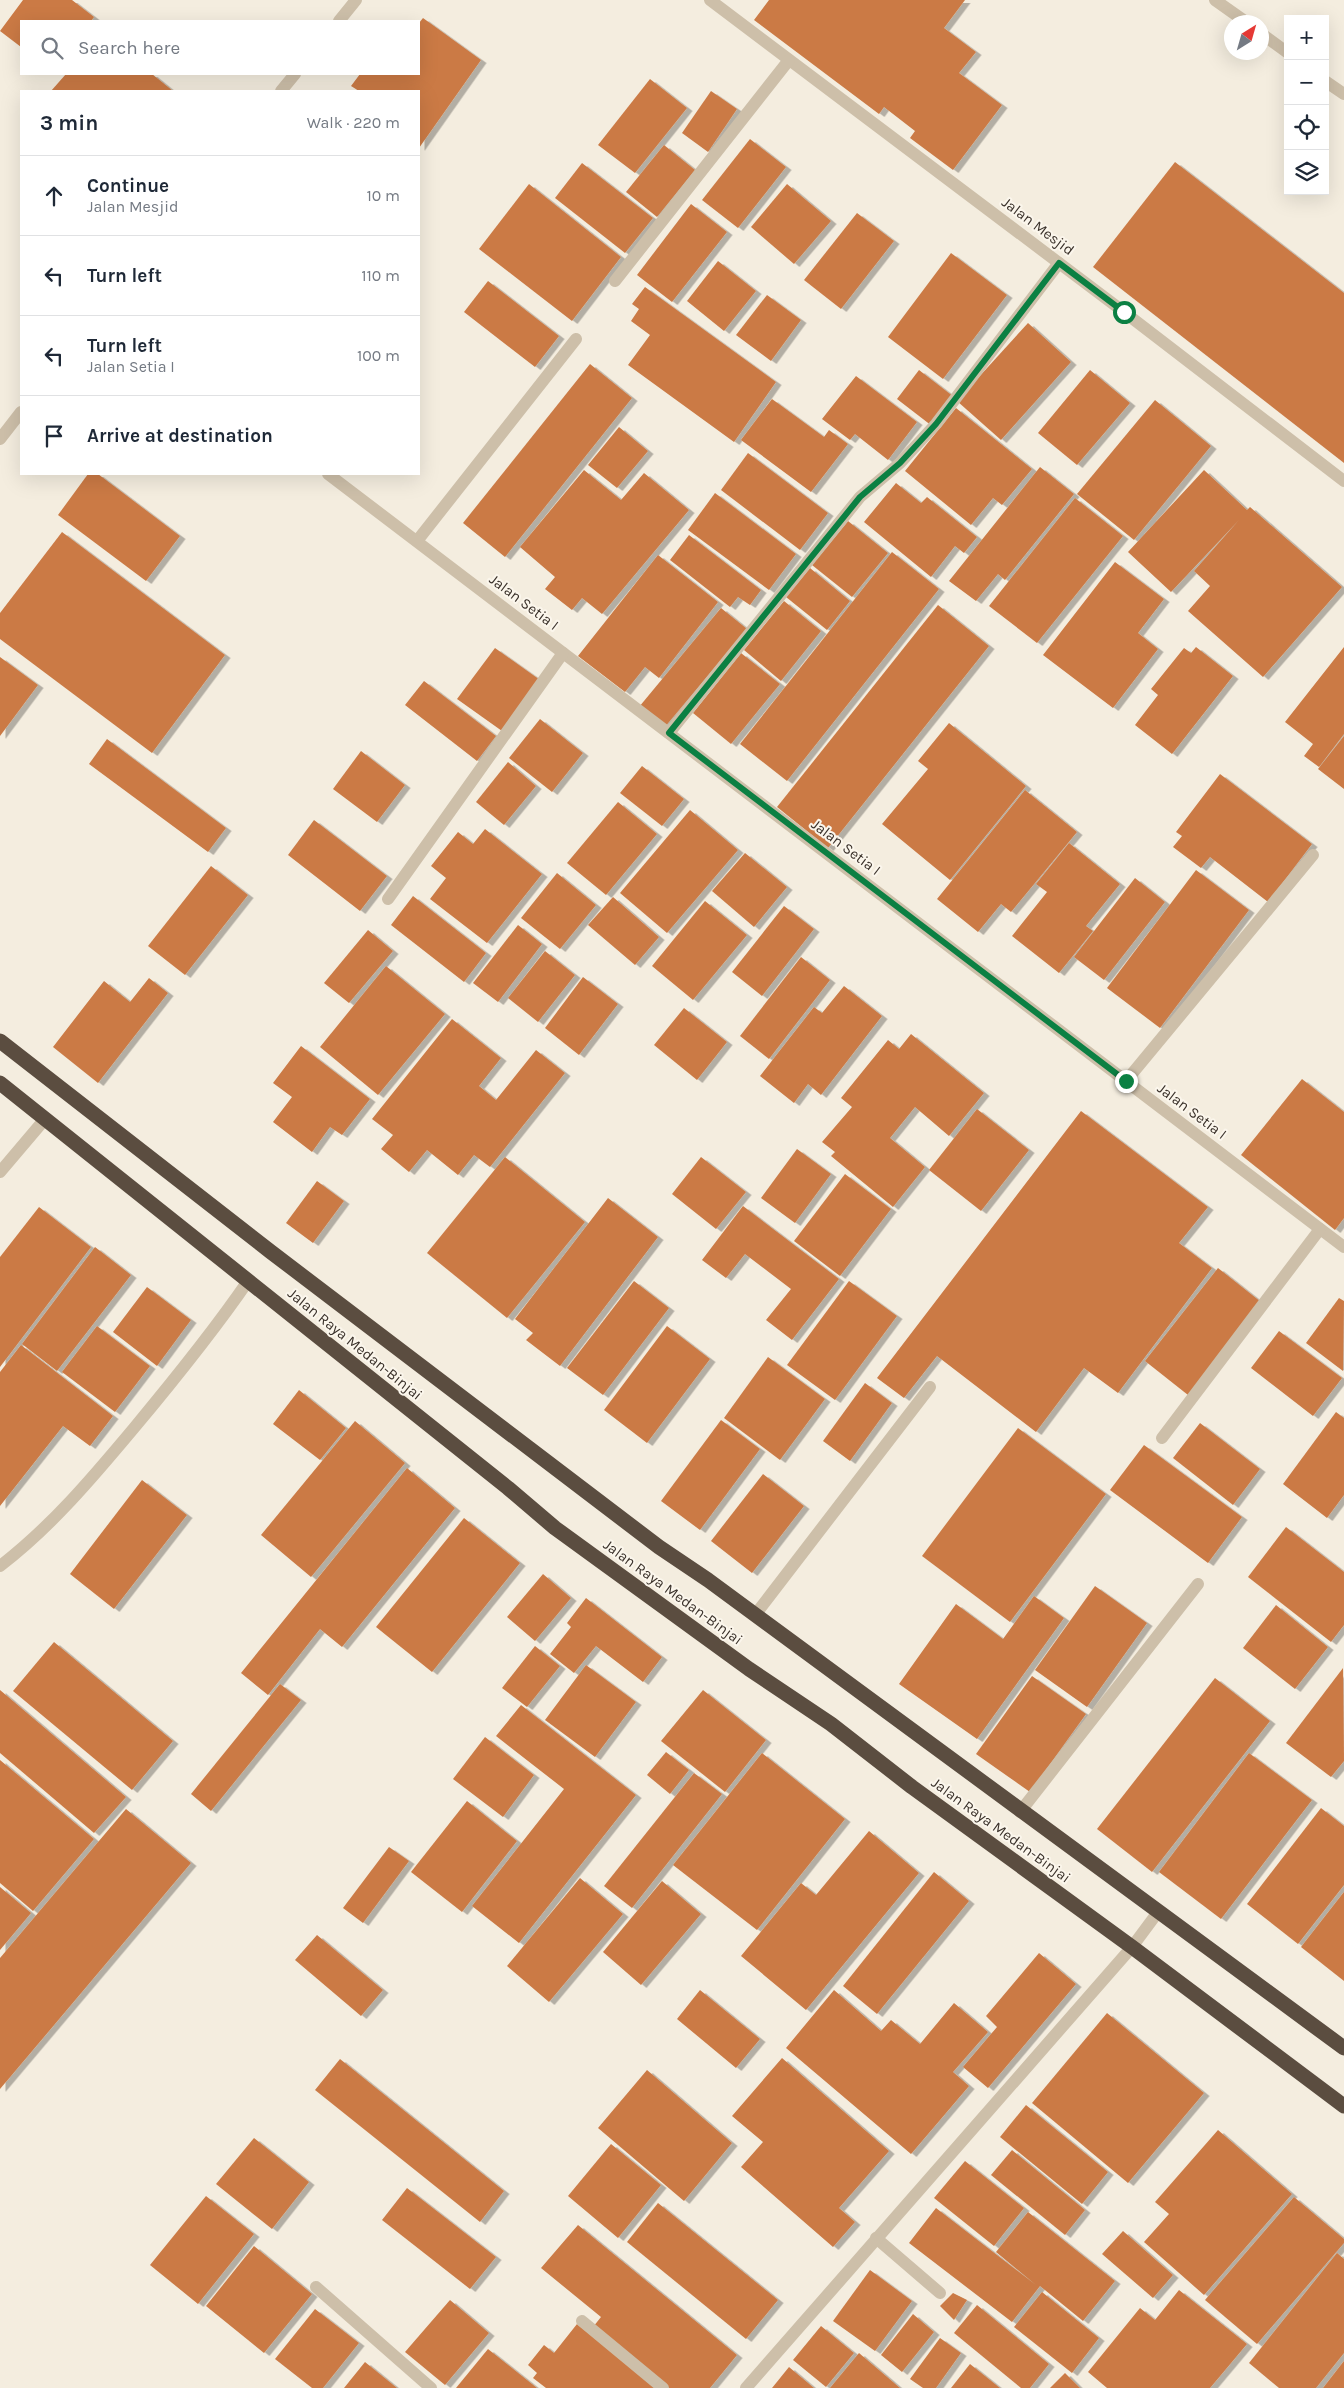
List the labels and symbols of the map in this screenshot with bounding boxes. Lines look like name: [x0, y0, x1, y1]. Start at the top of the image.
north arrow: [1224, 15, 1269, 60]
street label: Jalan Mesjid: [998, 193, 1078, 259]
route start: [1113, 301, 1136, 324]
street label: Jalan Setia I: [486, 570, 562, 634]
street label: Jalan Setia I: [808, 815, 884, 879]
route end: [1115, 1070, 1138, 1093]
street label: Jalan Setia I: [1154, 1079, 1230, 1143]
street label: Jalan Raya Medan-Binjai: [284, 1284, 426, 1404]
street label: Jalan Raya Medan-Binjai: [600, 1535, 746, 1649]
street label: Jalan Raya Medan-Binjai: [928, 1773, 1074, 1887]

